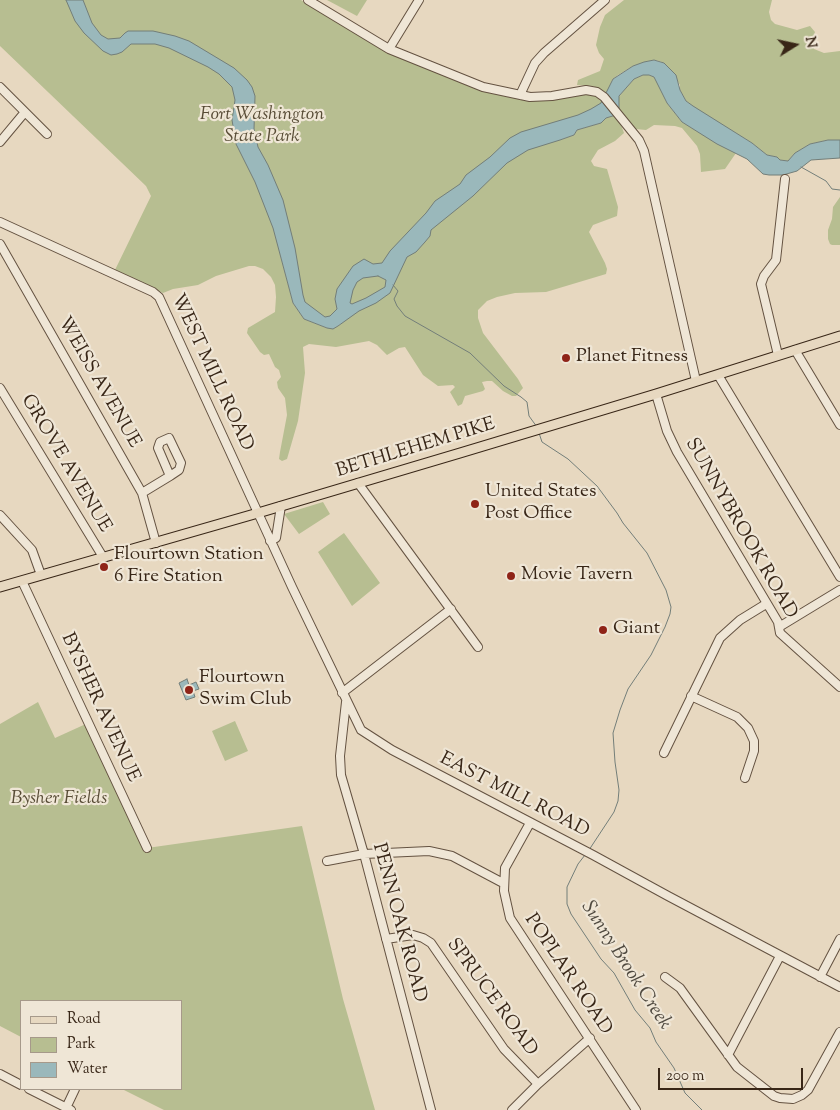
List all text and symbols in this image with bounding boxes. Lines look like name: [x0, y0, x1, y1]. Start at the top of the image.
north arrow: [770, 20, 820, 70]
text: N: [799, 35, 821, 50]
park label: Fort Washington State Park: [200, 105, 324, 149]
street label: WEST MILL ROAD: [165, 291, 257, 455]
street label: WEISS AVENUE: [51, 314, 145, 452]
place label: Planet Fitness: [576, 347, 688, 369]
marker: Planet Fitness: [560, 352, 572, 364]
street label: GROVE AVENUE: [15, 391, 115, 537]
street label: BETHLEHEM PIKE: [334, 414, 498, 484]
street label: SUNNYBROOK ROAD: [679, 435, 801, 623]
place label: United States Post Office: [485, 482, 596, 526]
marker: United States Post Office: [469, 498, 481, 510]
place label: Flourtown Station 6 Fire Station: [114, 545, 264, 589]
marker: Flourtown Station 6 Fire Station: [98, 561, 110, 573]
place label: Movie Tavern: [521, 565, 633, 587]
marker: Movie Tavern: [505, 570, 517, 582]
place label: Giant: [613, 619, 660, 641]
marker: Giant: [597, 624, 609, 636]
street label: BYSHER AVENUE: [55, 630, 143, 786]
place label: Flourtown Swim Club: [199, 668, 291, 712]
marker: Flourtown Swim Club: [183, 684, 195, 696]
street label: EAST MILL ROAD: [435, 748, 593, 844]
park label: Bysher Fields: [11, 789, 107, 811]
street label: PENN OAK ROAD: [366, 841, 430, 1005]
water label: Sunny Brook Creek: [575, 897, 675, 1035]
street label: POPLAR ROAD: [518, 910, 616, 1040]
street label: SPRUCE ROAD: [441, 935, 541, 1061]
legend: [20, 1000, 182, 1090]
text: Road: [67, 1009, 101, 1030]
text: Park: [67, 1034, 96, 1055]
scale bar: [660, 1058, 805, 1090]
text: Water: [67, 1059, 107, 1080]
text: 200 m: [666, 1066, 705, 1087]

